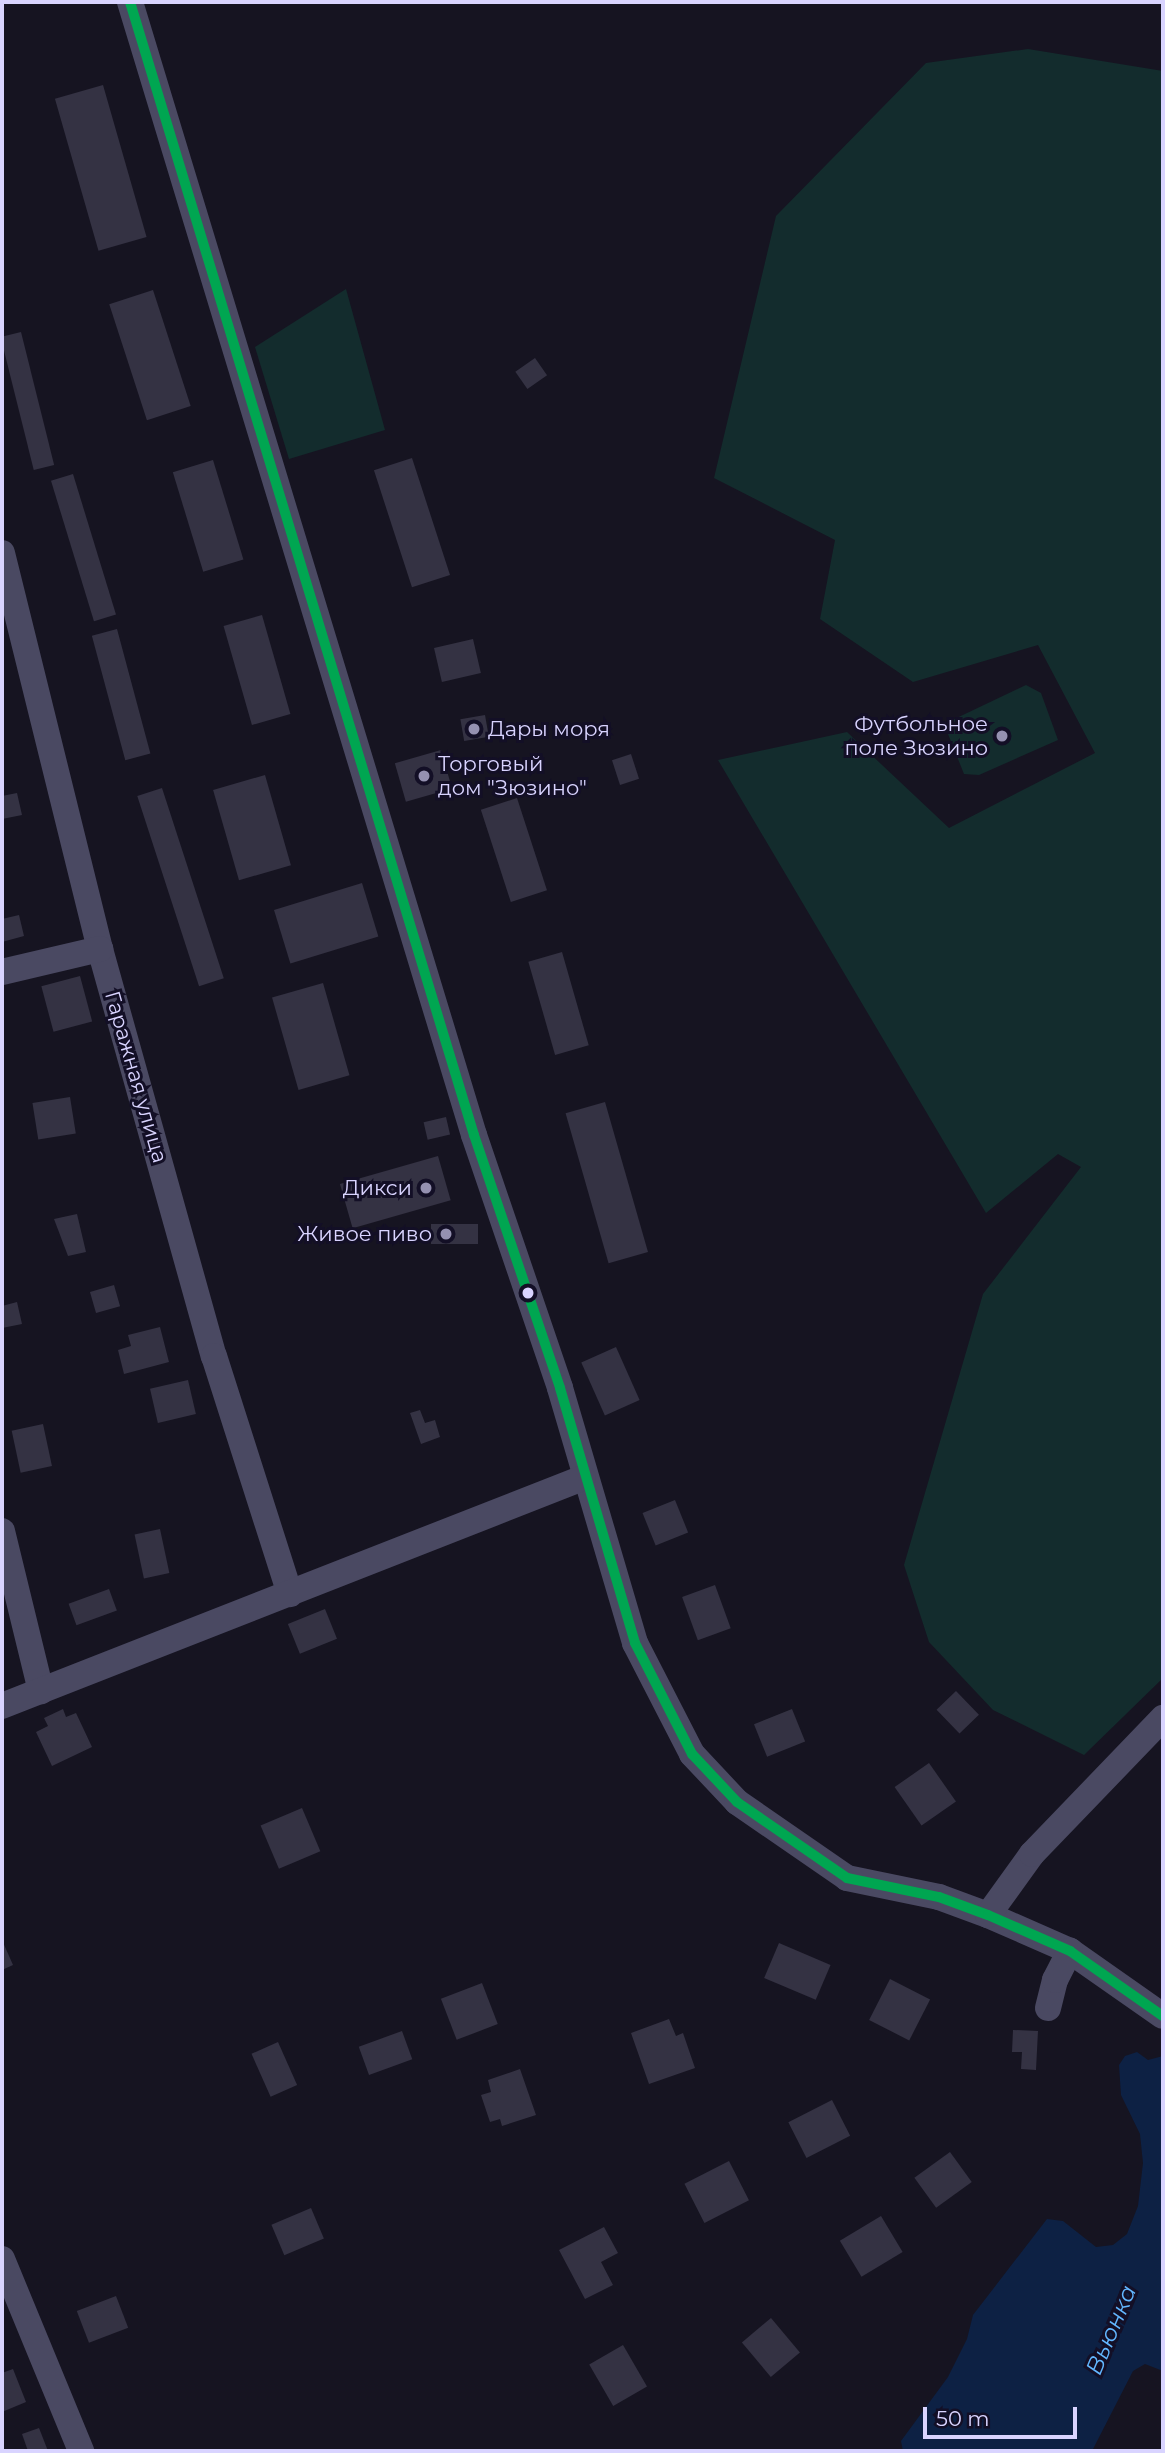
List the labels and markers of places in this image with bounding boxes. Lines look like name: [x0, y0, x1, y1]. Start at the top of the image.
place label: Футбольное поле Зюзино: [844, 711, 988, 761]
place label: Дары моря: [488, 716, 610, 742]
marker: Дары моря: [466, 721, 482, 737]
marker: Футбольное поле Зюзино: [994, 728, 1010, 744]
place label: Торговый дом "Зюзино": [438, 751, 587, 801]
marker: Торговый дом "Зюзино": [416, 768, 432, 784]
place label: Дикси: [343, 1175, 412, 1201]
marker: Дикси: [418, 1180, 434, 1196]
place label: Живое пиво: [297, 1221, 432, 1247]
marker: Живое пиво: [438, 1226, 454, 1242]
unlabelled marker: [521, 1286, 535, 1300]

